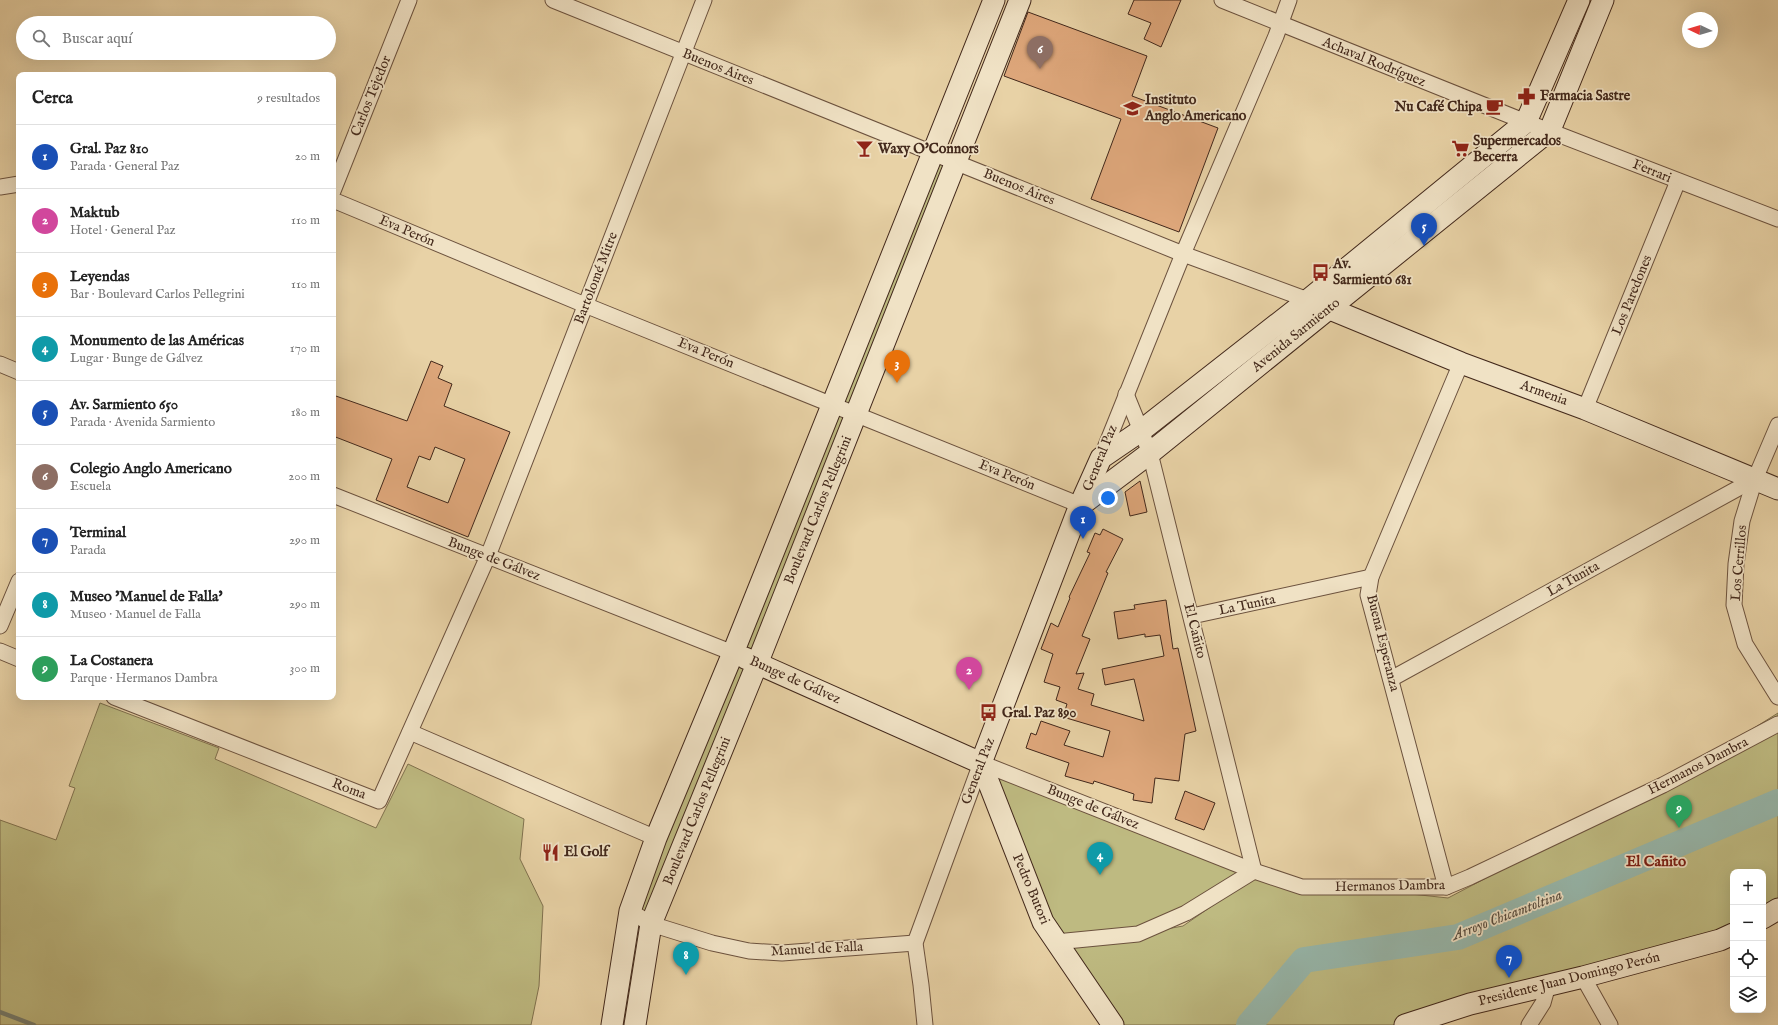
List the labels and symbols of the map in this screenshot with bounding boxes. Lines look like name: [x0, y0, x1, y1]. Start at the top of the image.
north arrow: [1682, 12, 1718, 48]
street label: Achaval Rodríguez: [1319, 33, 1429, 91]
pin: 6: [1027, 36, 1053, 69]
street label: Buenos Aires: [680, 44, 756, 90]
street label: Carlos Tejedor: [347, 53, 395, 139]
pharmacy icon: Farmacia Sastre: [1517, 86, 1537, 106]
place label: Farmacia Sastre: [1540, 87, 1631, 105]
place label: Instituto Anglo Americano: [1144, 91, 1247, 125]
cafe icon: Nu Café Chipa: [1485, 97, 1505, 117]
school or university icon: Instituto Anglo Americano: [1122, 98, 1142, 118]
place label: Nu Café Chipa: [1394, 98, 1483, 116]
place label: Supermercados Becerra: [1473, 132, 1561, 166]
bar icon: Waxy O'Connors: [855, 139, 875, 159]
supermarket icon: Supermercados Becerra: [1450, 139, 1470, 159]
place label: Waxy O'Connors: [877, 140, 979, 158]
street label: Ferrari: [1630, 155, 1674, 187]
street label: Buenos Aires: [981, 164, 1057, 210]
street label: Eva Perón: [376, 211, 438, 251]
pin: 5: [1411, 213, 1437, 246]
street label: Bartolomé Mitre: [570, 229, 622, 327]
street label: Los Paredones: [1608, 252, 1656, 338]
place label: Av. Sarmiento 681: [1332, 255, 1412, 289]
bus stop icon: Av. Sarmiento 681: [1310, 262, 1330, 282]
street label: Avenida Sarmiento: [1247, 294, 1344, 377]
street label: Eva Perón: [675, 334, 737, 373]
pin: 3: [884, 350, 910, 383]
street label: Armenia: [1517, 376, 1571, 410]
street label: General Paz: [1079, 422, 1122, 494]
street label: Boulevard Carlos Pellegrini: [780, 433, 856, 587]
street label: Eva Perón: [976, 456, 1038, 495]
your location: [1098, 488, 1118, 508]
pin: 1: [1070, 506, 1096, 539]
street label: Los Cerrillos: [1727, 524, 1751, 602]
street label: Bunge de Gálvez: [445, 533, 543, 585]
street label: La Tunita: [1544, 557, 1603, 601]
street label: La Tunita: [1217, 590, 1278, 620]
street label: Buena Esperanza: [1362, 593, 1404, 694]
street label: El Cañito: [1179, 602, 1211, 661]
street label: Bunge de Gálvez: [747, 652, 844, 708]
pin: 2: [956, 657, 982, 690]
bus stop icon: Gral. Paz 890: [979, 703, 999, 723]
place label: Gral. Paz 890: [1002, 704, 1076, 722]
street label: Hermanos Dambra: [1645, 733, 1752, 799]
street label: Boulevard Carlos Pellegrini: [659, 734, 735, 888]
street label: General Paz: [957, 735, 999, 807]
street label: Roma: [329, 774, 369, 804]
street label: Bunge de Gálvez: [1044, 780, 1142, 834]
pin: 9: [1666, 795, 1692, 828]
restaurant icon: El Golf: [541, 842, 561, 862]
pin: 4: [1087, 842, 1113, 875]
place label: El Golf: [564, 843, 611, 861]
street label: Pedro Butori: [1008, 851, 1054, 927]
district label: El Cañito: [1626, 852, 1686, 871]
street label: Hermanos Dambra: [1335, 876, 1446, 896]
water label: Arroyo Chicamtoltina: [1447, 885, 1565, 945]
street label: Manuel de Falla: [770, 938, 865, 960]
pin: 8: [673, 942, 699, 975]
pin: 7: [1496, 945, 1522, 978]
street label: Presidente Juan Domingo Perón: [1476, 948, 1662, 1010]

